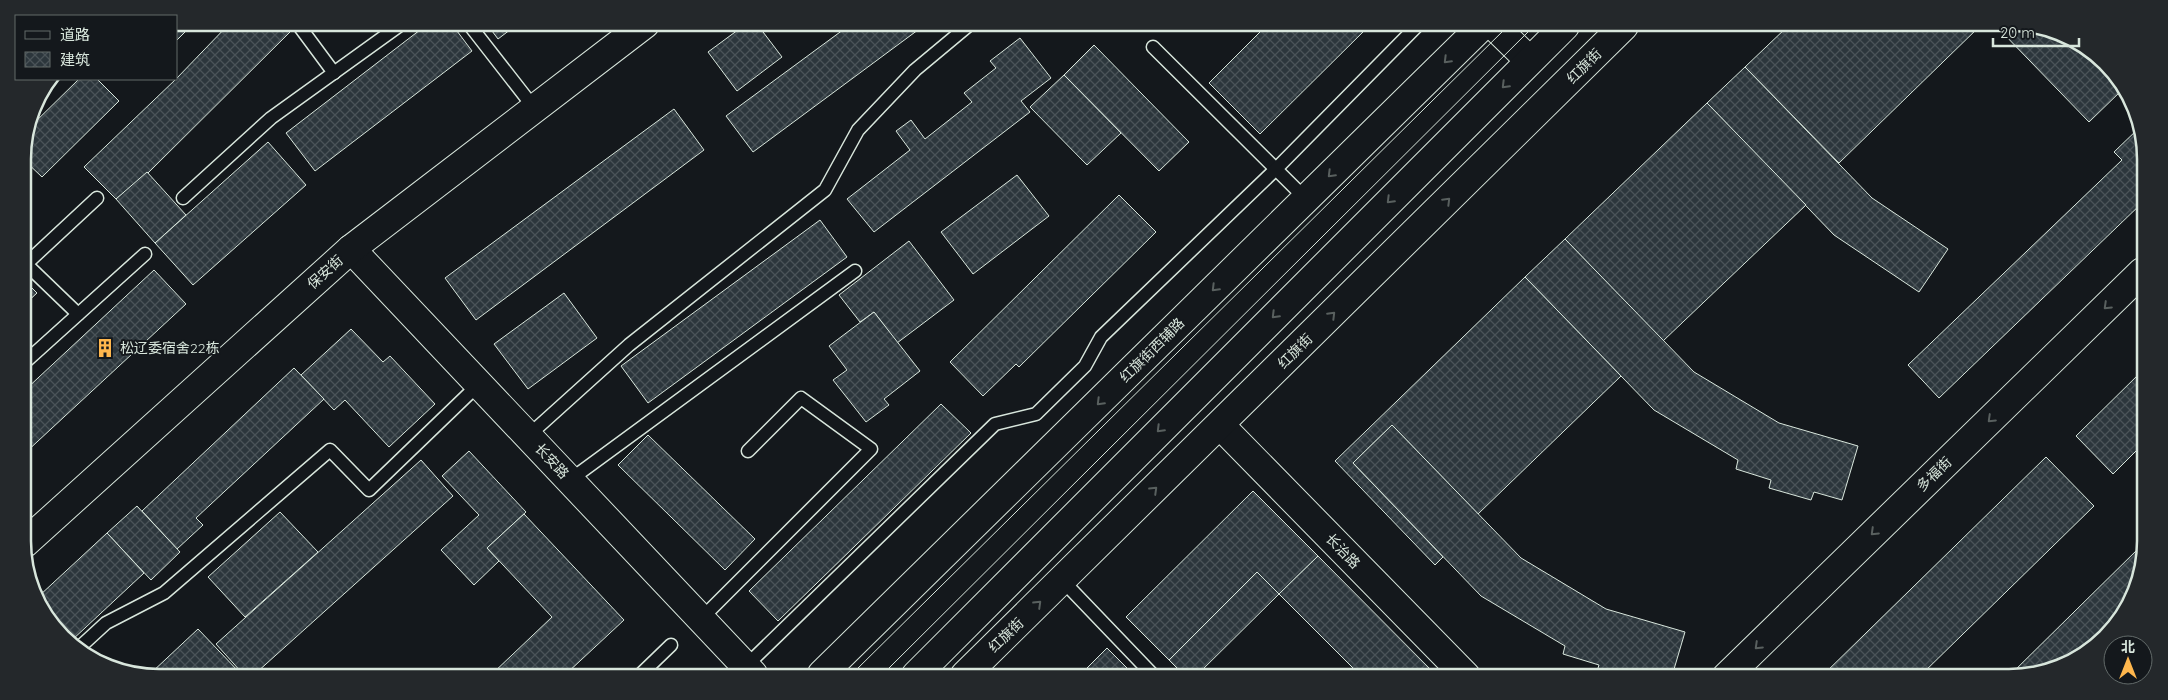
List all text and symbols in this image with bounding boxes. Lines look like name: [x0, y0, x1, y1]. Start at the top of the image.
legend: [15, 15, 178, 80]
scale bar: [1993, 15, 2079, 47]
text: 20 m: [2000, 23, 2035, 42]
text: 道路: [60, 25, 90, 44]
street label: 红旗街: [1563, 45, 1605, 87]
text: 建筑: [60, 50, 90, 69]
one-way arrow: [1444, 54, 1453, 63]
one-way arrow: [1502, 79, 1511, 88]
one-way arrow: [1328, 168, 1337, 177]
one-way arrow: [1387, 194, 1396, 203]
one-way arrow: [1442, 197, 1451, 206]
street label: 保安街: [303, 251, 347, 293]
one-way arrow: [1212, 282, 1221, 291]
one-way arrow: [2104, 300, 2113, 309]
one-way arrow: [1272, 309, 1281, 318]
one-way arrow: [1326, 312, 1335, 321]
street label: 红旗街西辅路: [1116, 314, 1188, 386]
street label: 红旗街: [1274, 330, 1316, 372]
building icon: 松辽委宿舍22栋: [94, 337, 116, 359]
place label: 松辽委宿舍22栋: [120, 339, 220, 357]
one-way arrow: [1096, 396, 1105, 405]
one-way arrow: [1987, 413, 1996, 422]
one-way arrow: [1157, 424, 1166, 433]
street label: 长安路: [531, 440, 573, 482]
street label: 多福街: [1913, 453, 1955, 495]
one-way arrow: [1148, 487, 1157, 496]
one-way arrow: [1871, 527, 1880, 536]
street label: 长治路: [1322, 530, 1364, 572]
one-way arrow: [1032, 601, 1041, 610]
street label: 红旗街: [985, 614, 1027, 656]
north arrow: [2103, 635, 2153, 685]
text: 北: [2121, 638, 2135, 656]
one-way arrow: [1754, 640, 1763, 649]

